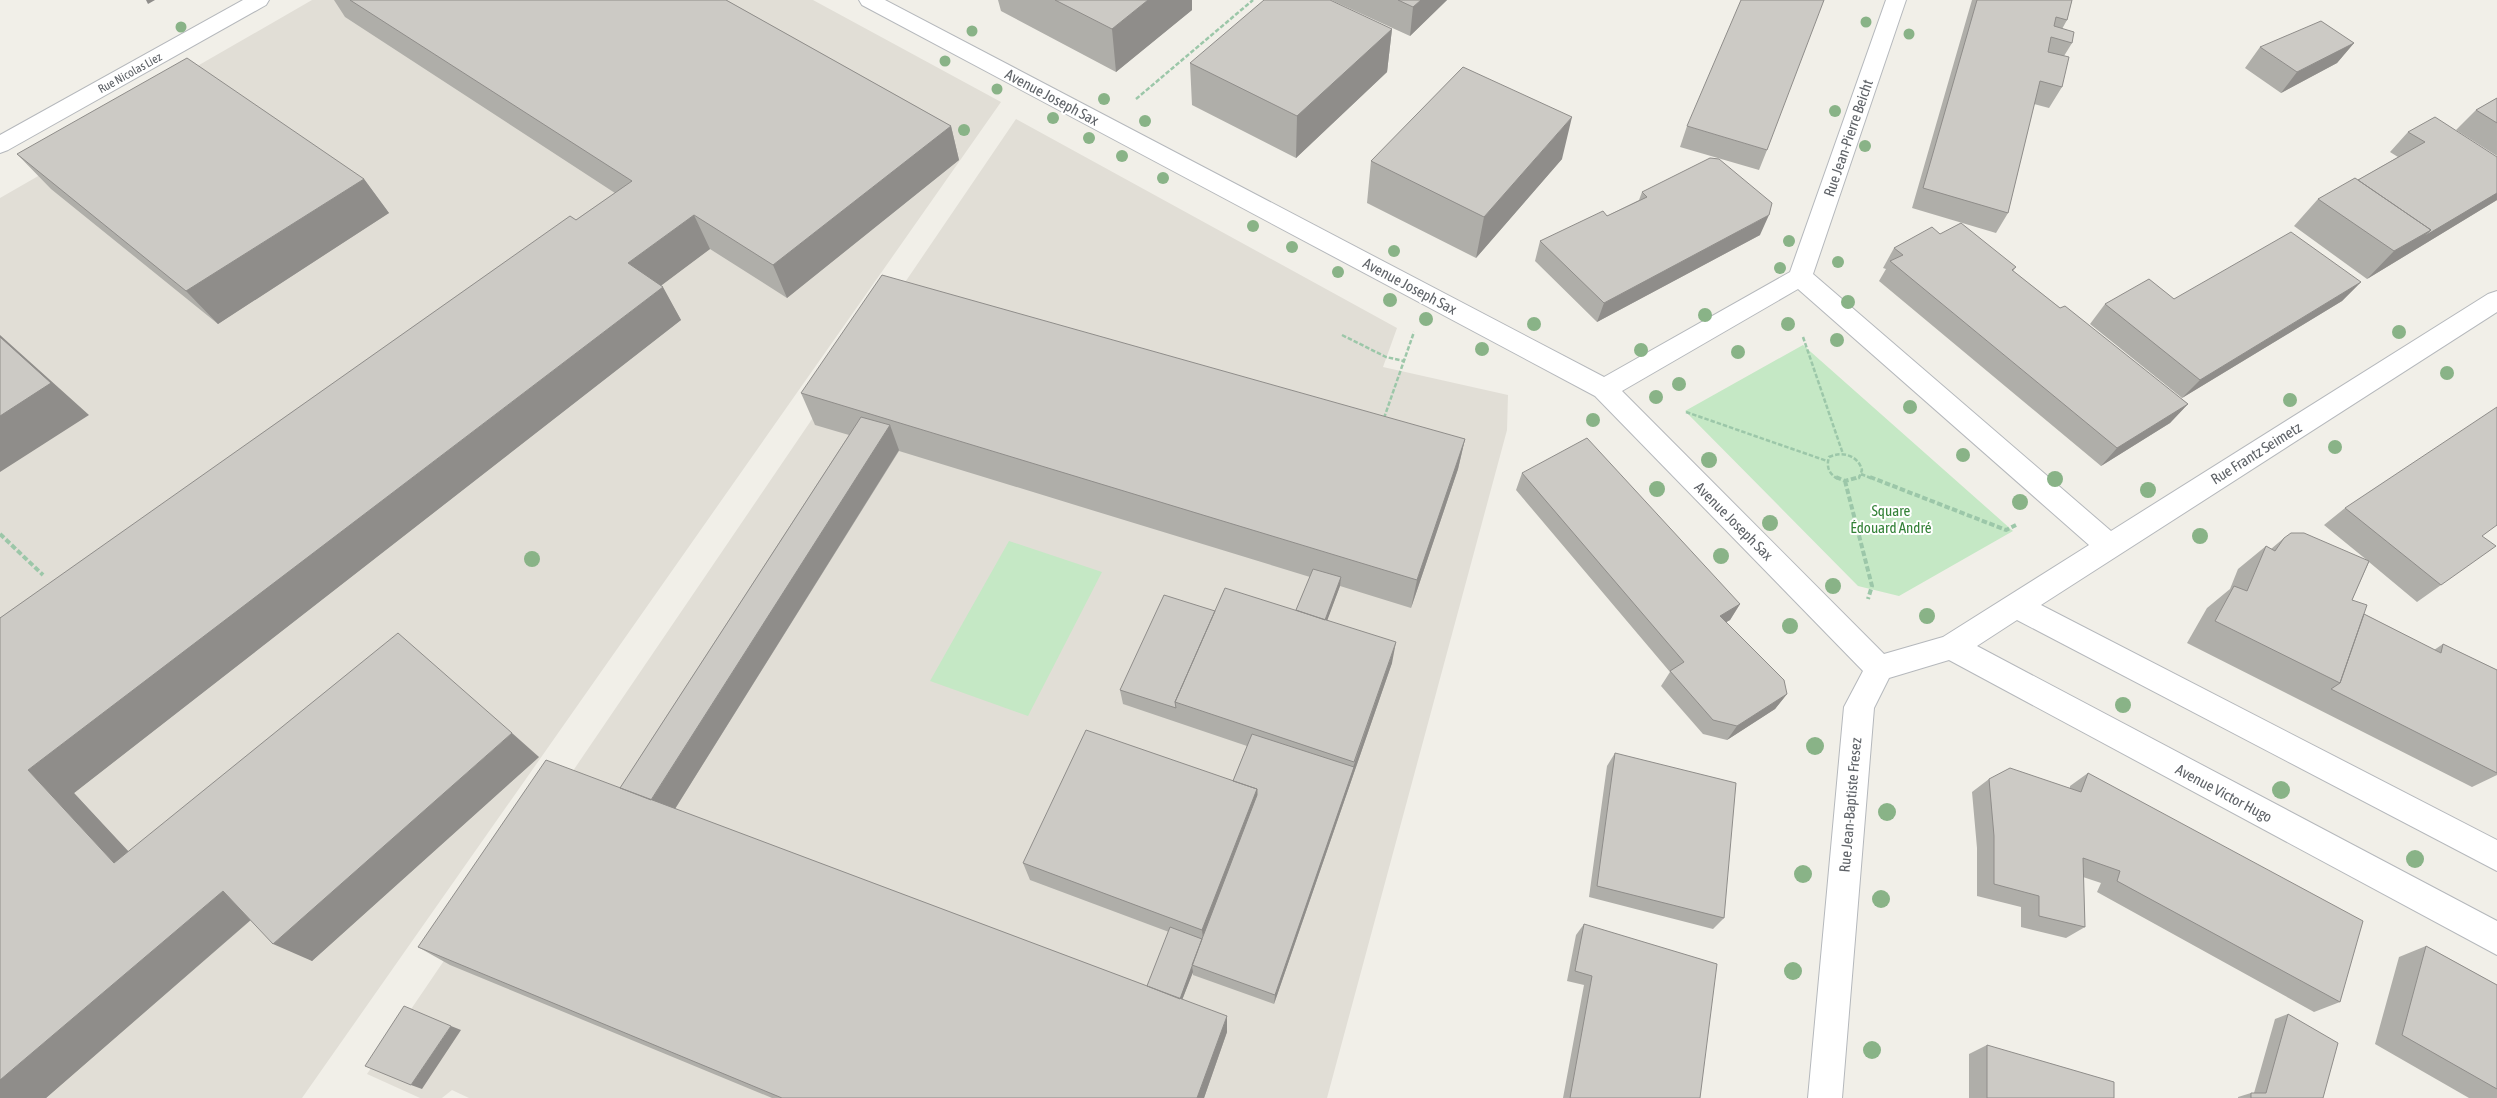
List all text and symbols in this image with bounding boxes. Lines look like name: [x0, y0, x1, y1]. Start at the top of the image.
street label: Rue Nicolas Liez: [96, 49, 165, 96]
street label: Avenue Joseph Sax: [1002, 65, 1102, 129]
street label: Rue Jean-Pierre Beicht: [1820, 77, 1876, 199]
street label: Avenue Joseph Sax: [1360, 254, 1460, 318]
street label: Rue Frantz Seimetz: [2208, 418, 2305, 488]
street label: Avenue Joseph Sax: [1691, 478, 1777, 564]
park label: Square Édouard André: [1850, 502, 1932, 536]
street label: Rue Jean-Baptiste Fresez: [1836, 736, 1864, 873]
street label: Avenue Victor Hugo: [2173, 760, 2275, 826]

